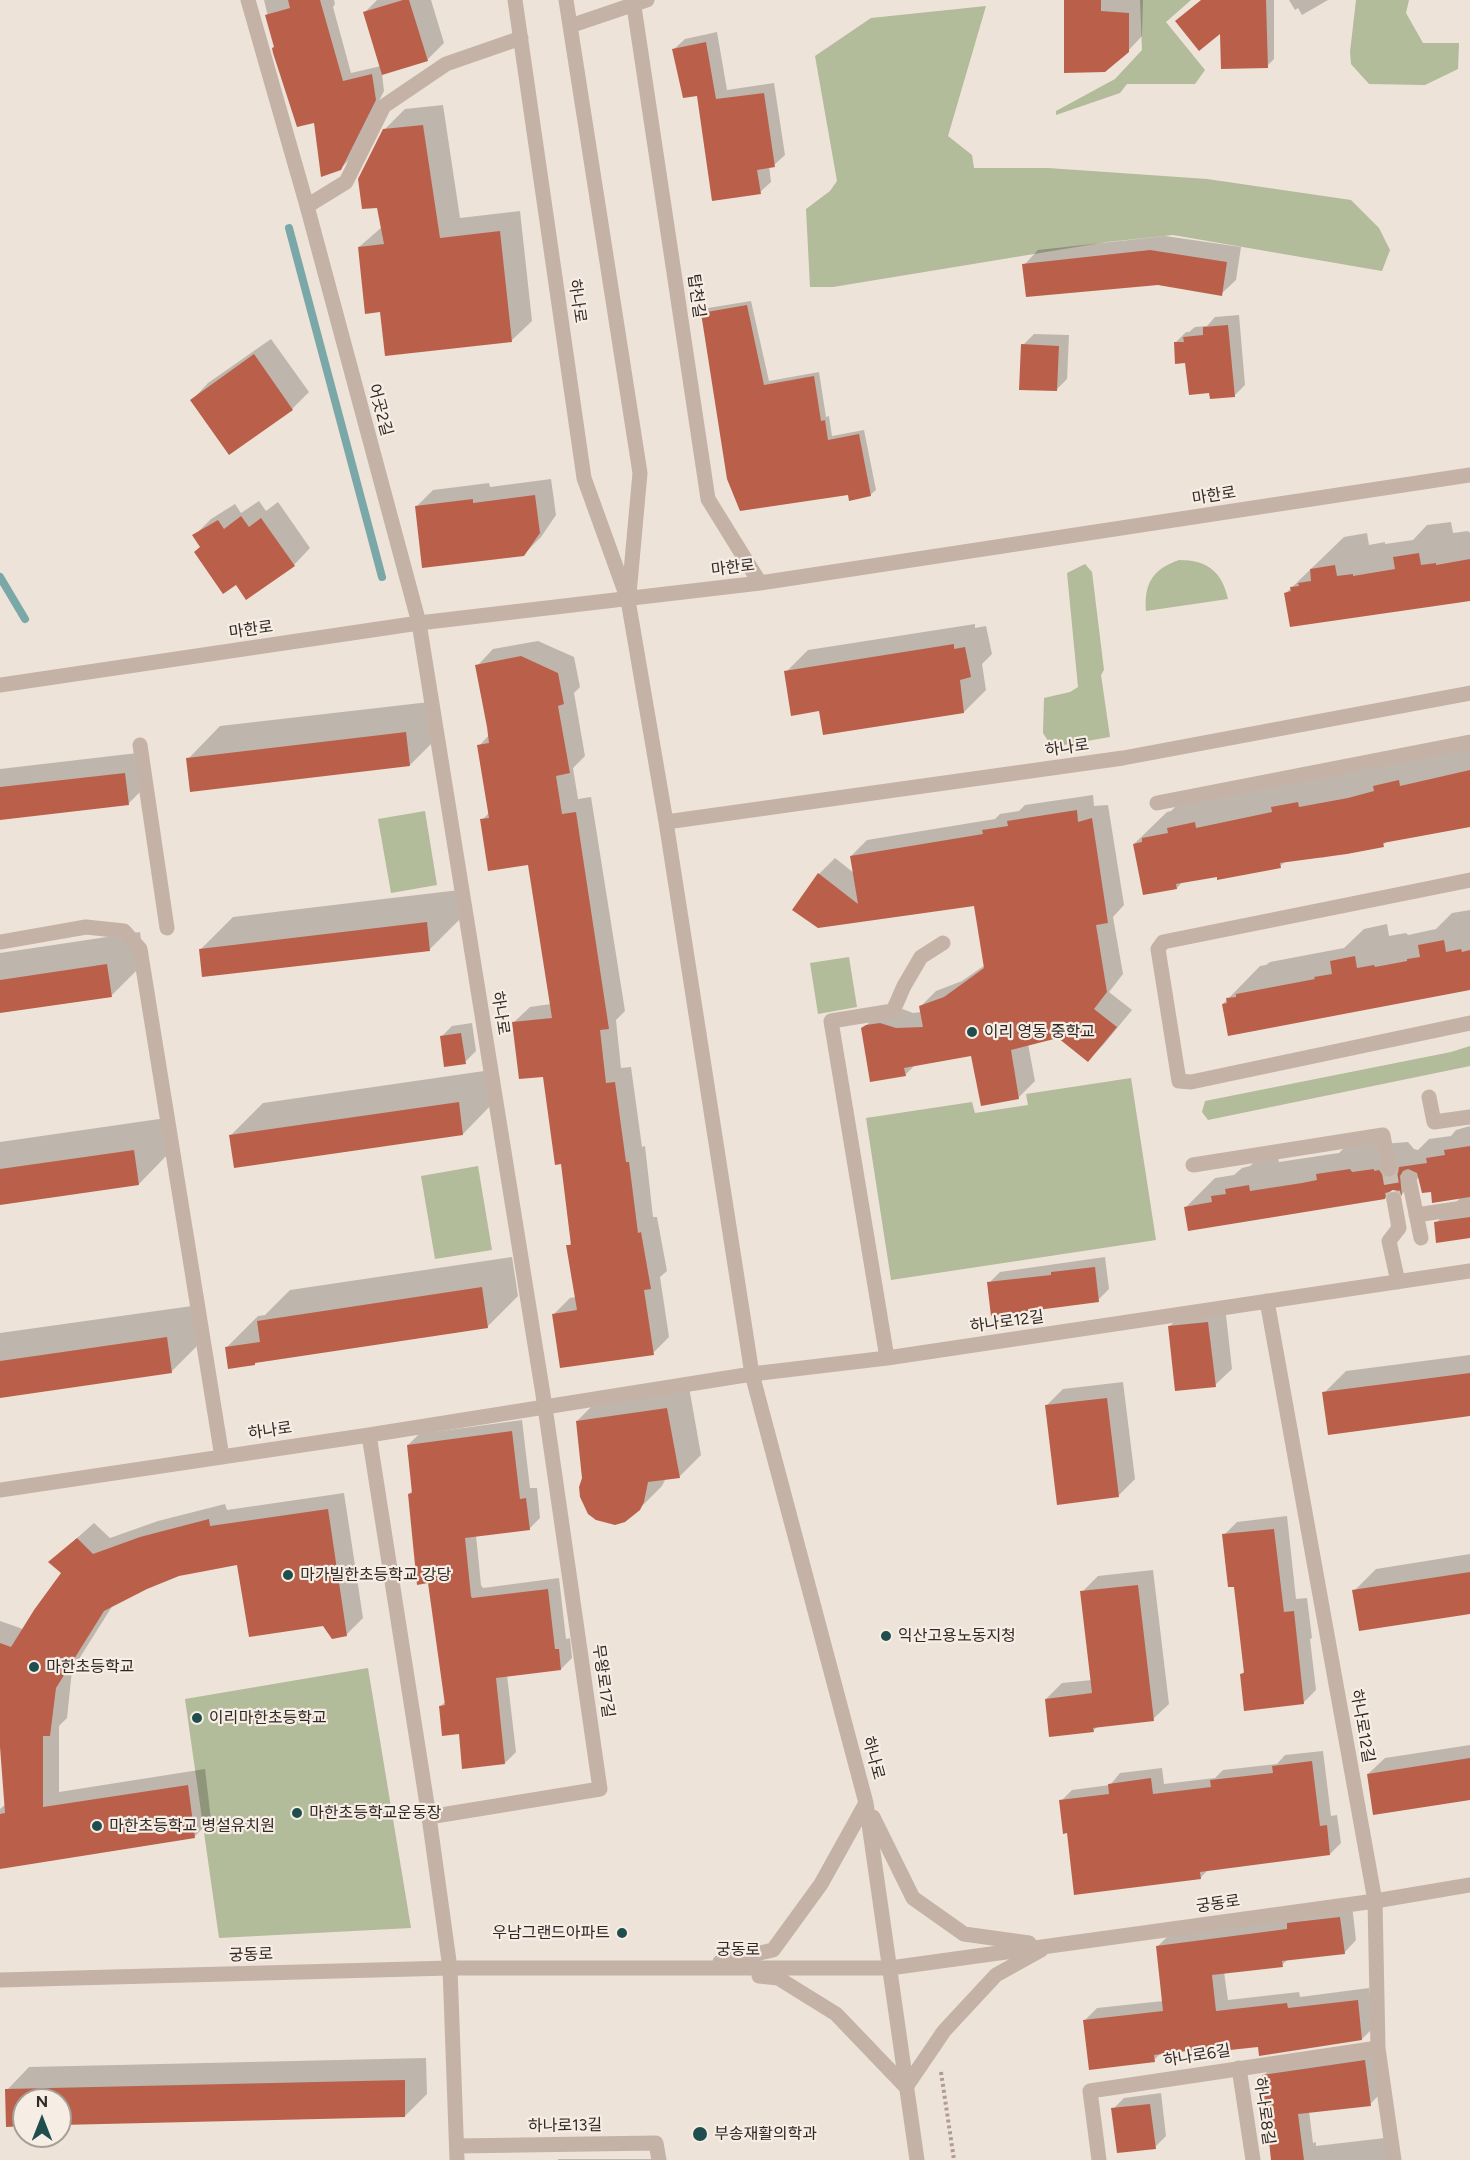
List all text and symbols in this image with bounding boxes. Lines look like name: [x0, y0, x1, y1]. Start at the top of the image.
street label: 탑천길: [683, 273, 709, 319]
street label: 하나로: [564, 278, 590, 324]
street label: 어곳2길: [364, 382, 396, 438]
street label: 마한로: [1191, 483, 1237, 509]
street label: 마한로: [710, 556, 756, 580]
street label: 마한로: [228, 617, 274, 643]
street label: 하나로: [1044, 735, 1090, 761]
street label: 하나로: [487, 990, 513, 1036]
place label: 이리 영동 중학교: [984, 1022, 1095, 1042]
marker: 이리 영동 중학교: [965, 1025, 979, 1039]
street label: 하나로12길: [969, 1307, 1045, 1337]
street label: 하나로: [247, 1418, 293, 1444]
place label: 마가빌한초등학교 강당: [300, 1565, 451, 1585]
marker: 마가빌한초등학교 강당: [281, 1568, 295, 1582]
place label: 익산고용노동지청: [898, 1626, 1016, 1646]
marker: 익산고용노동지청: [879, 1629, 893, 1643]
street label: 무왕로17길: [588, 1643, 618, 1719]
place label: 마한초등학교: [46, 1657, 134, 1677]
marker: 마한초등학교: [27, 1660, 41, 1674]
street label: 하나로12길: [1346, 1688, 1378, 1764]
place label: 이리마한초등학교: [209, 1708, 327, 1728]
marker: 이리마한초등학교: [190, 1711, 204, 1725]
street label: 하나로: [858, 1734, 888, 1782]
place label: 마한초등학교운동장: [309, 1803, 441, 1823]
marker: 마한초등학교운동장: [290, 1806, 304, 1820]
place label: 마한초등학교 병설유치원: [109, 1816, 275, 1836]
marker: 마한초등학교 병설유치원: [90, 1819, 104, 1833]
street label: 궁동로: [1195, 1891, 1241, 1917]
place label: 우남그랜드아파트: [492, 1923, 610, 1943]
marker: 우남그랜드아파트: [615, 1926, 629, 1940]
street label: 궁동로: [716, 1940, 760, 1960]
street label: 궁동로: [229, 1945, 273, 1965]
street label: 하나로6길: [1162, 2041, 1232, 2071]
street label: 하나로8길: [1250, 2076, 1278, 2146]
north arrow: [12, 2088, 72, 2148]
text: N: [36, 2092, 48, 2111]
street label: 하나로13길: [528, 2116, 602, 2136]
place label: 부송재활의학과: [714, 2124, 817, 2144]
marker: 부송재활의학과: [691, 2125, 709, 2143]

